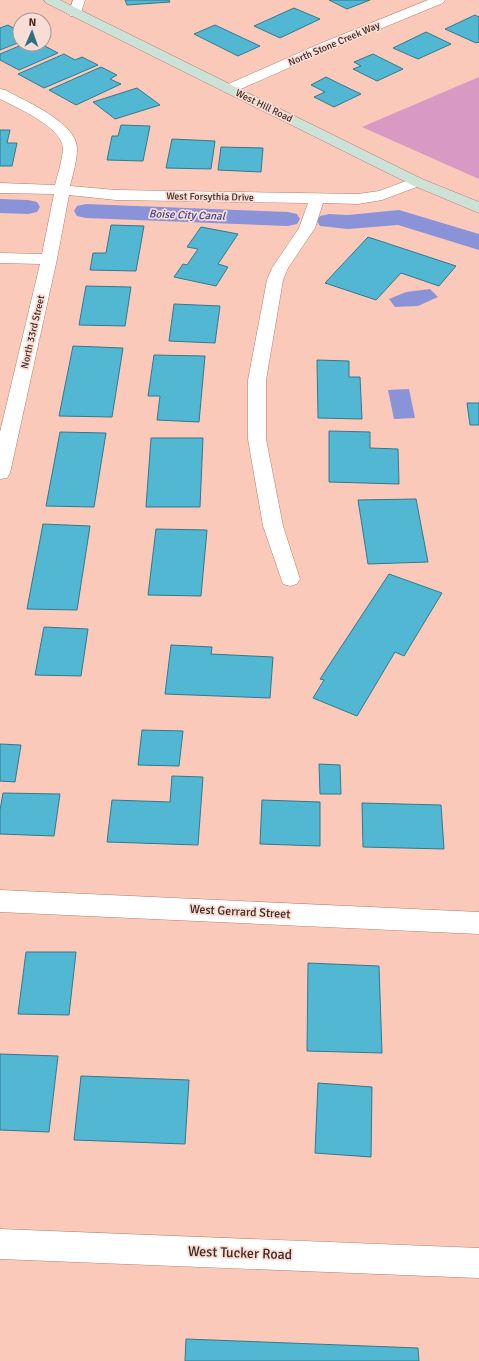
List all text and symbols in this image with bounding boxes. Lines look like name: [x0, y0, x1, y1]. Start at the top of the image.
north arrow: [12, 12, 52, 52]
text: N: [28, 16, 36, 29]
street label: North Stone Creek Way: [286, 19, 382, 69]
street label: West Hill Road: [234, 87, 294, 125]
street label: West Forsythia Drive: [166, 190, 254, 204]
water label: Boise City Canal: [149, 207, 226, 223]
street label: North 33rd Street: [19, 294, 47, 370]
street label: West Gerrard Street: [189, 902, 291, 922]
street label: West Tucker Road: [188, 1243, 292, 1263]

